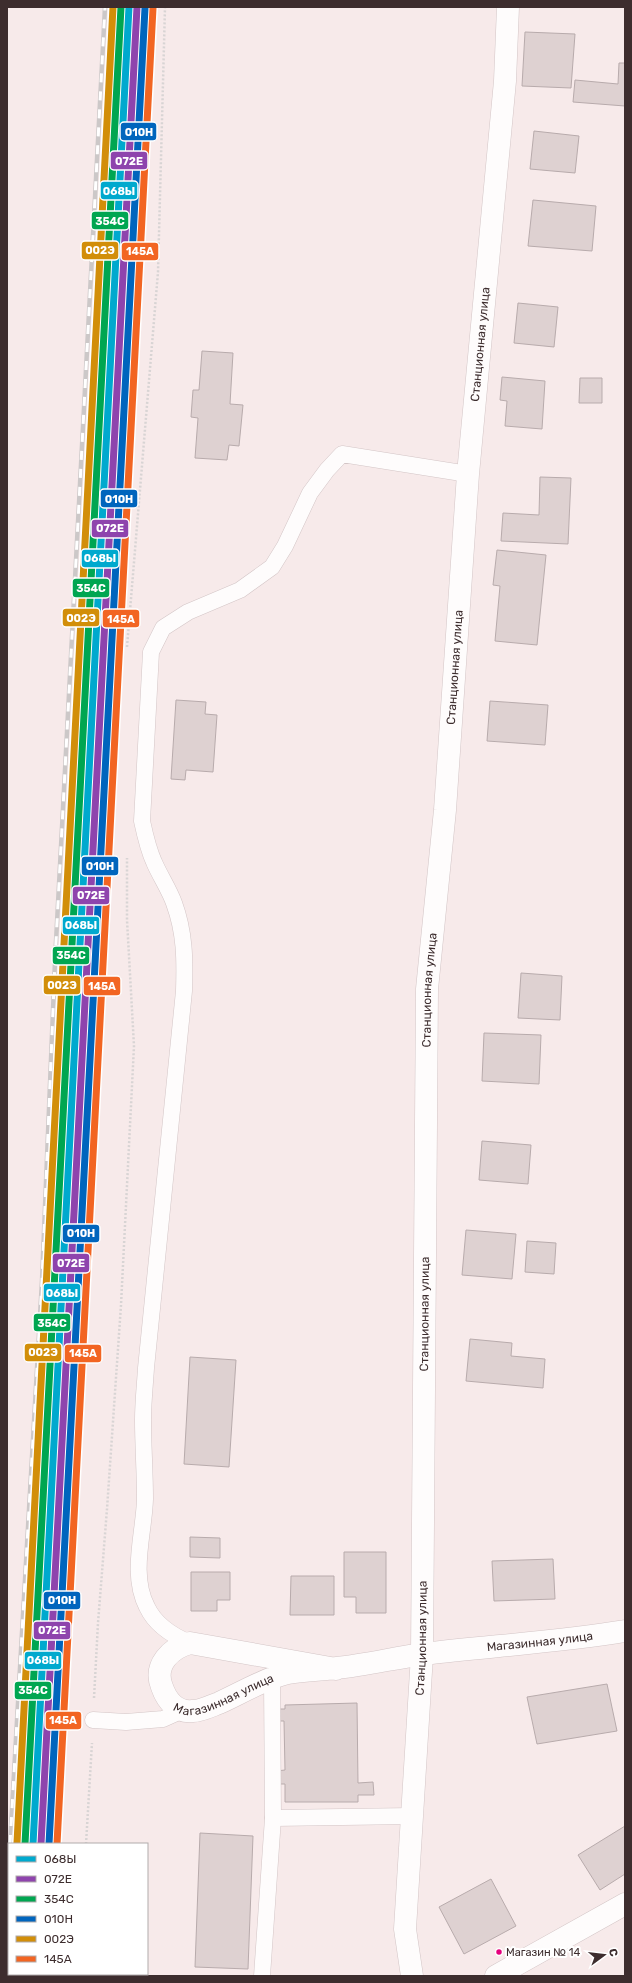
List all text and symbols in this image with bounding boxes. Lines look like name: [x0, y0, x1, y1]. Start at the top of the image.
line badge: 010Н: [120, 122, 157, 141]
text: 010Н: [125, 126, 153, 139]
line badge: 072Е: [110, 151, 148, 170]
text: 072Е: [115, 155, 143, 168]
line badge: 068Ы: [100, 181, 138, 200]
text: 068Ы: [103, 185, 135, 198]
line badge: 354С: [91, 211, 129, 230]
text: 354С: [95, 215, 125, 228]
line badge: 002Э: [81, 241, 119, 260]
line badge: 145А: [121, 242, 159, 261]
text: 002Э: [85, 244, 115, 257]
text: 145А: [126, 245, 154, 258]
street label: Станционная улица: [468, 286, 493, 402]
line badge: 010Н: [100, 489, 138, 508]
text: 010Н: [105, 493, 133, 506]
line badge: 072Е: [91, 519, 129, 538]
text: 072Е: [96, 522, 124, 535]
line badge: 068Ы: [81, 549, 119, 568]
text: 068Ы: [84, 552, 116, 565]
line badge: 354С: [72, 578, 110, 598]
text: 354С: [76, 582, 106, 595]
line badge: 002Э: [62, 608, 100, 627]
line badge: 145А: [102, 609, 140, 628]
street label: Станционная улица: [444, 609, 466, 725]
text: 002Э: [66, 612, 96, 625]
text: 145А: [107, 613, 135, 626]
line badge: 010Н: [81, 856, 119, 876]
text: 010Н: [86, 860, 114, 873]
line badge: 072Е: [72, 886, 110, 905]
text: 072Е: [77, 889, 105, 902]
line badge: 068Ы: [62, 916, 100, 935]
text: 068Ы: [65, 919, 97, 932]
street label: Станционная улица: [420, 932, 440, 1048]
line badge: 354С: [52, 946, 90, 965]
text: 354С: [56, 949, 86, 962]
line badge: 002Э: [43, 975, 81, 995]
line badge: 145А: [83, 976, 121, 996]
text: 002Э: [47, 979, 77, 992]
text: 145А: [88, 980, 116, 993]
line badge: 010Н: [62, 1224, 100, 1243]
text: 010Н: [67, 1227, 95, 1240]
line badge: 072Е: [52, 1253, 90, 1273]
street label: Станционная улица: [417, 1256, 432, 1372]
text: 072Е: [57, 1257, 85, 1270]
line badge: 068Ы: [43, 1283, 81, 1302]
text: 068Ы: [46, 1287, 78, 1300]
line badge: 354С: [33, 1313, 71, 1332]
text: 354С: [37, 1317, 67, 1330]
line badge: 002Э: [24, 1343, 62, 1362]
line badge: 145А: [64, 1344, 102, 1363]
text: 002Э: [28, 1346, 58, 1359]
text: 145А: [69, 1347, 97, 1360]
street label: Станционная улица: [413, 1580, 430, 1696]
line badge: 010Н: [43, 1591, 81, 1610]
text: 010Н: [48, 1594, 76, 1607]
line badge: 072Е: [33, 1621, 71, 1640]
text: 072Е: [38, 1624, 66, 1637]
street label: Магазинная улица: [486, 1629, 594, 1654]
line badge: 068Ы: [24, 1651, 62, 1670]
text: 068Ы: [27, 1654, 59, 1667]
street label: Магазинная улица: [171, 1671, 276, 1718]
line badge: 354С: [14, 1681, 52, 1700]
text: 354С: [18, 1684, 48, 1697]
line badge: 145А: [45, 1711, 82, 1730]
text: 145А: [49, 1714, 77, 1727]
legend: [8, 1843, 148, 1975]
text: 068Ы: [44, 1852, 76, 1866]
text: 072Е: [44, 1872, 72, 1886]
text: 354С: [44, 1892, 74, 1906]
text: 010Н: [44, 1912, 73, 1926]
text: 002Э: [44, 1932, 74, 1946]
north arrow: [584, 1935, 624, 1975]
place label: Магазин № 14: [506, 1946, 580, 1959]
marker: Магазин № 14: [494, 1947, 504, 1957]
text: С: [606, 1947, 621, 1958]
text: 145А: [44, 1952, 72, 1966]

